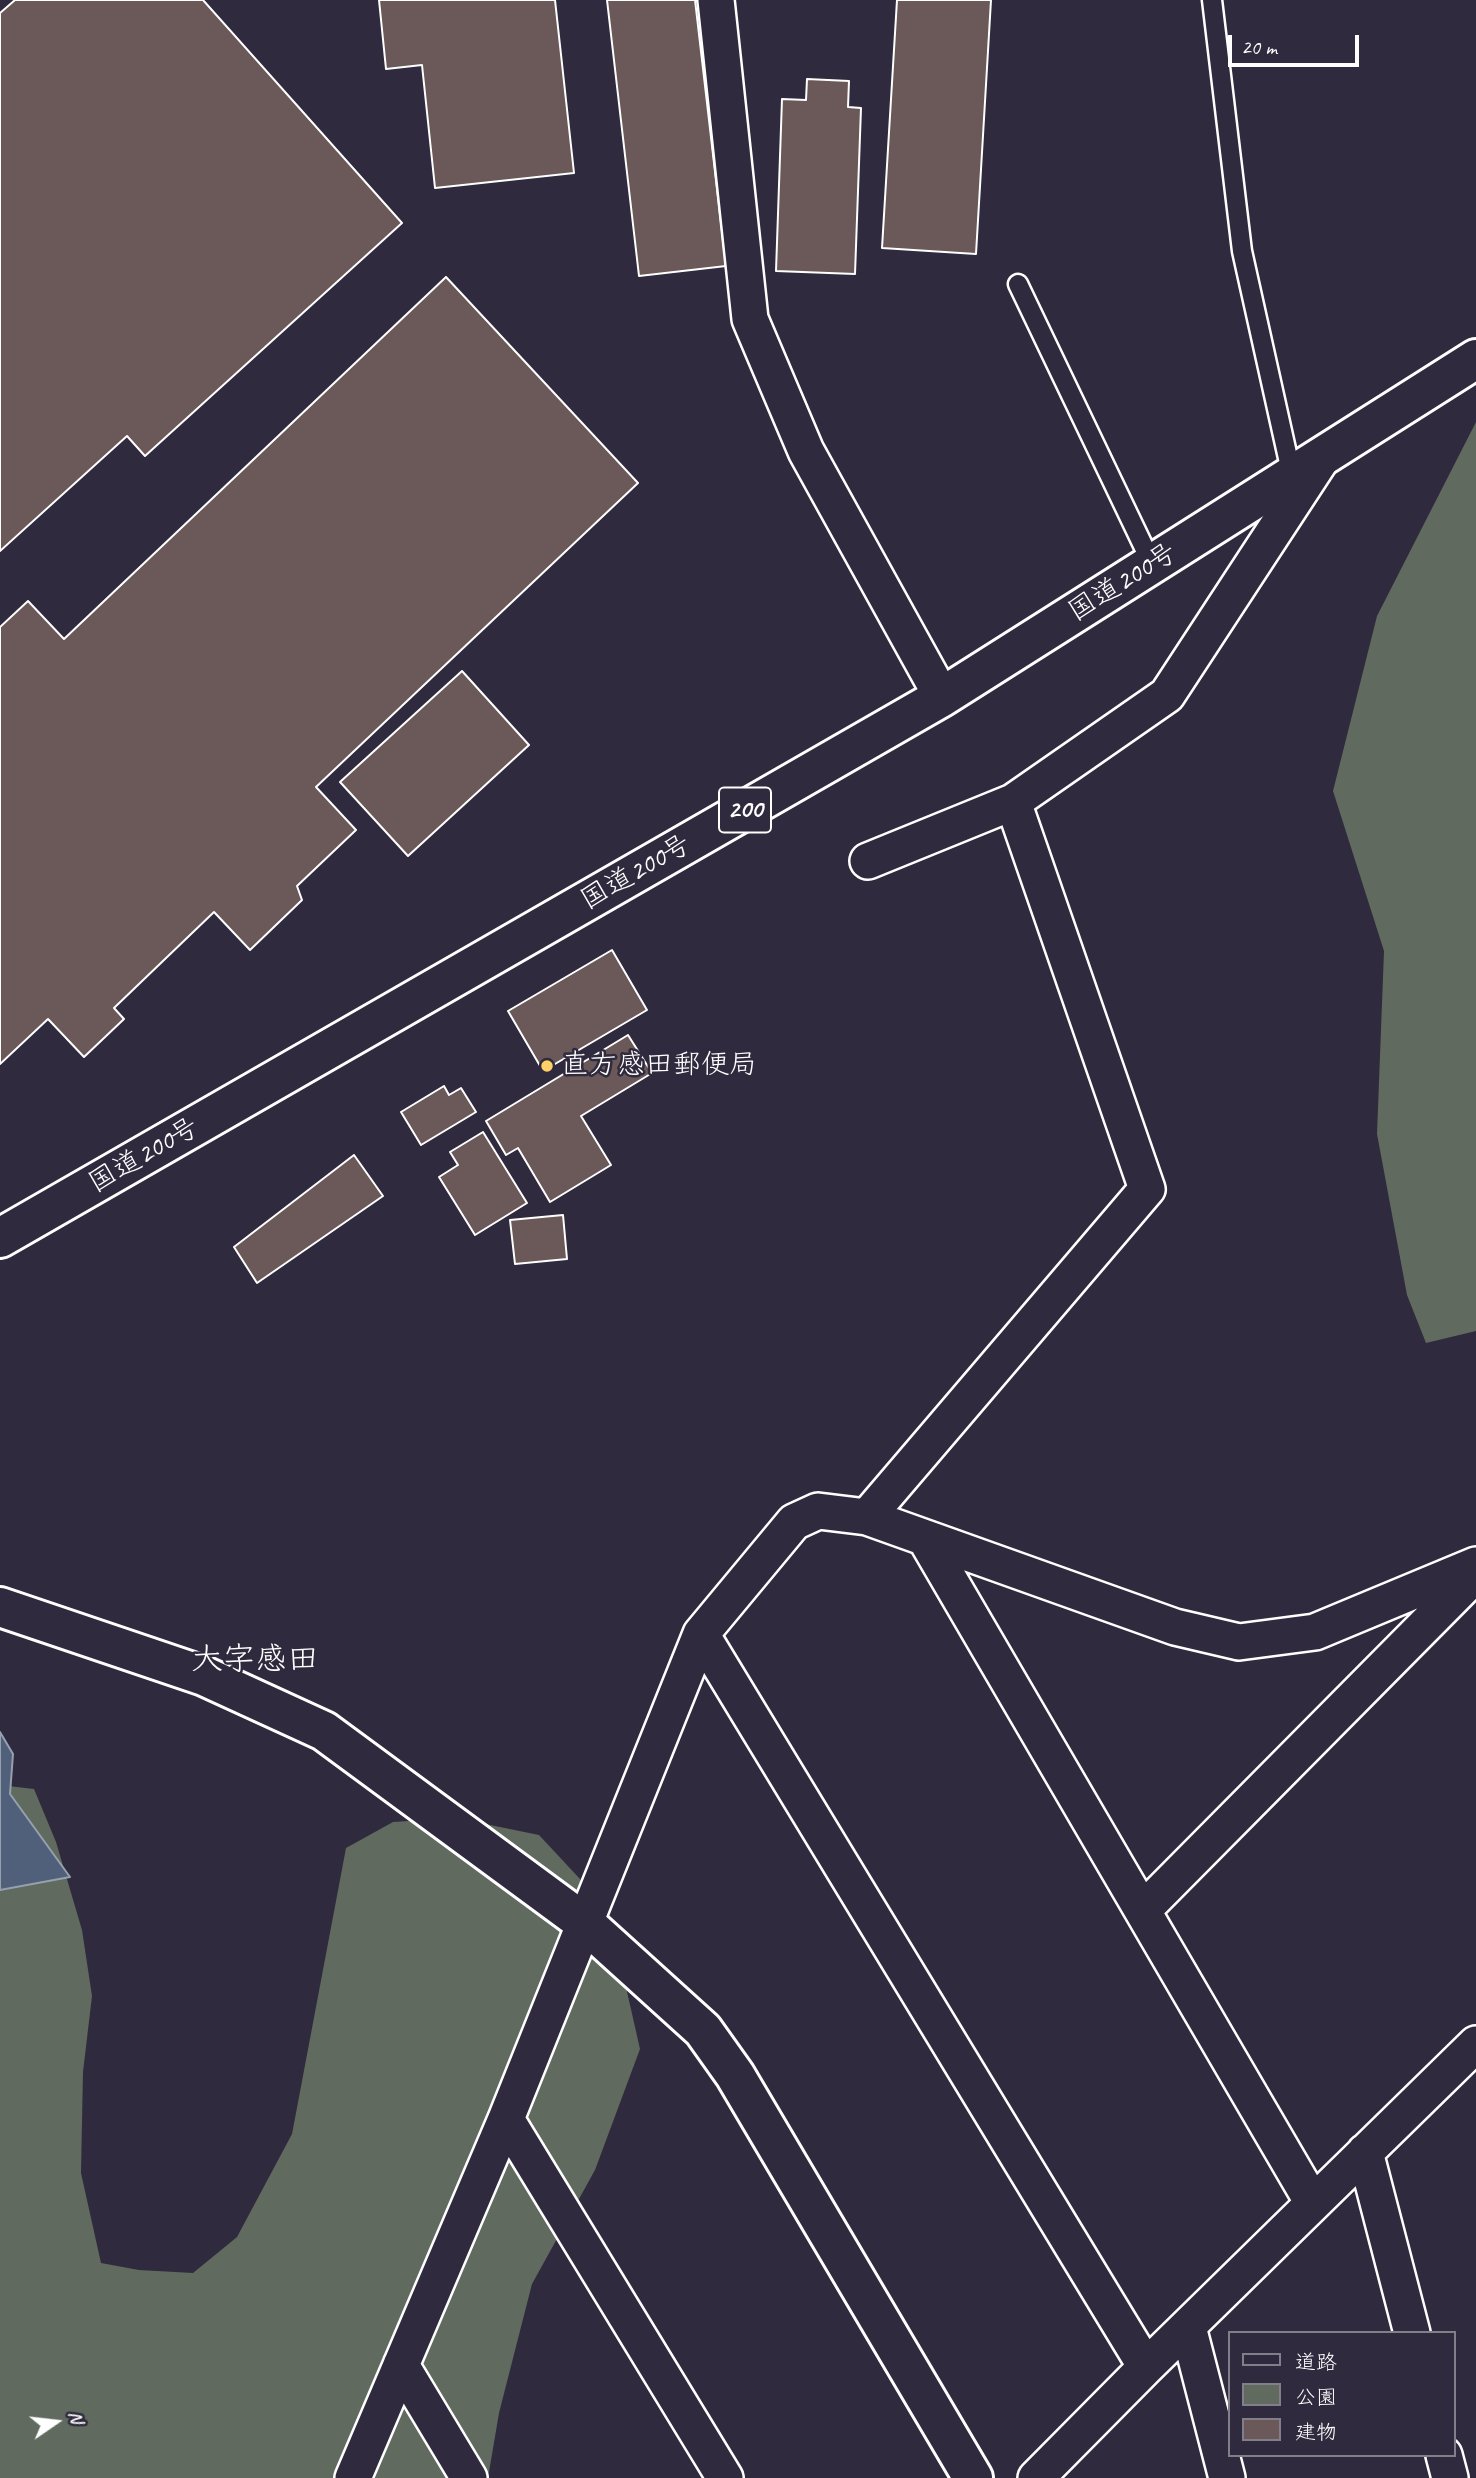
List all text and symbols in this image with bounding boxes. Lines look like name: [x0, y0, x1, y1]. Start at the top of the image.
scale bar: [1231, 21, 1362, 65]
text: 20 m: [1241, 34, 1277, 60]
street label: 国道200号: [1062, 536, 1184, 630]
road number: 200: [719, 788, 771, 832]
street label: 国道200号: [575, 828, 697, 918]
place label: 直方感田郵便局: [561, 1049, 757, 1083]
marker: 直方感田郵便局: [539, 1058, 555, 1074]
street label: 国道200号: [83, 1111, 205, 1201]
district label: 大字感田: [191, 1642, 319, 1680]
legend: [1228, 2331, 1455, 2457]
text: 道路: [1295, 2349, 1337, 2375]
text: 公園: [1295, 2384, 1337, 2410]
north arrow: [21, 2387, 91, 2457]
text: N: [63, 2408, 89, 2426]
text: 建物: [1295, 2419, 1337, 2445]

